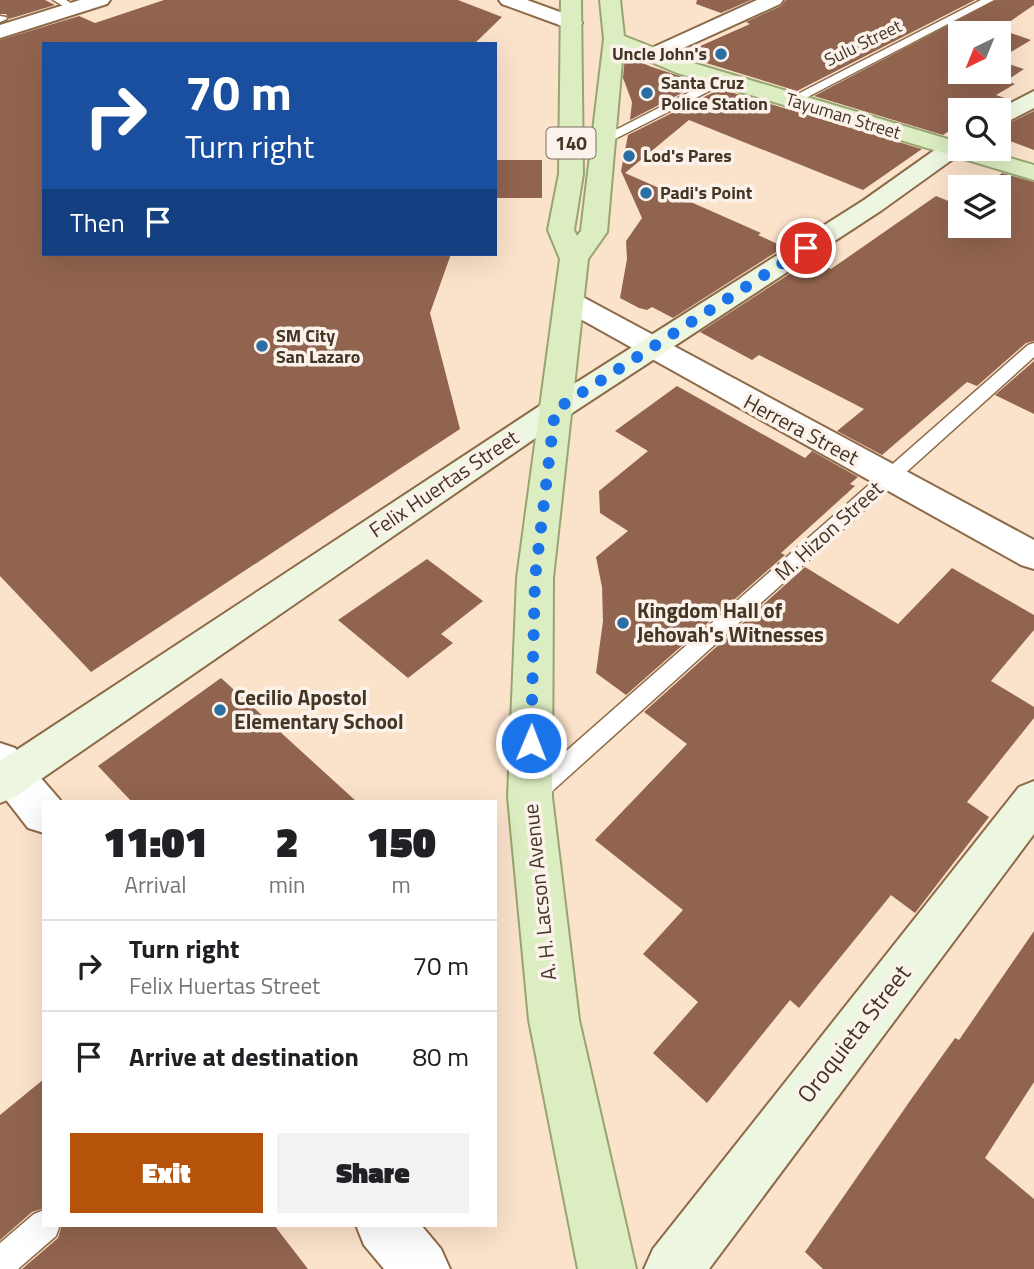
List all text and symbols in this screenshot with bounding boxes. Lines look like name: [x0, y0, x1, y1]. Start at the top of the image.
street label: Sulu Street: [819, 12, 907, 73]
north arrow: [948, 21, 1012, 84]
map controls: [948, 21, 1011, 238]
place label: Uncle John's: [612, 40, 707, 67]
marker: Uncle John's: [713, 46, 729, 62]
text: 70 m: [185, 54, 292, 129]
place label: Santa Cruz Police Station: [661, 69, 768, 117]
icon: right: [70, 70, 161, 161]
marker: Santa Cruz Police Station: [639, 85, 655, 101]
street label: Tayuman Street: [782, 85, 905, 146]
button: search: [948, 98, 1011, 161]
text: Turn right: [185, 122, 314, 170]
road number: 140: [546, 127, 596, 158]
place label: Lod's Pares: [643, 142, 732, 169]
marker: Lod's Pares: [621, 148, 637, 164]
button: layers: [948, 175, 1011, 238]
place label: Padi's Point: [660, 179, 753, 206]
marker: Padi's Point: [638, 185, 654, 201]
text: Then: [70, 203, 125, 242]
icon: arrive: [139, 203, 177, 241]
pin: [776, 218, 836, 278]
icon: arrive: [787, 229, 825, 267]
place label: SM City San Lazaro: [276, 322, 360, 370]
marker: SM City San Lazaro: [254, 338, 270, 354]
street label: Herrera Street: [738, 385, 865, 473]
street label: Felix Huertas Street: [362, 421, 525, 545]
street label: M. Hizon Street: [767, 472, 890, 588]
place label: Kingdom Hall of Jehovah's Witnesses: [637, 594, 824, 650]
marker: Kingdom Hall of Jehovah's Witnesses: [615, 615, 631, 631]
place label: Cecilio Apostol Elementary School: [234, 681, 404, 737]
marker: Cecilio Apostol Elementary School: [212, 702, 228, 718]
position arrow: [494, 706, 568, 780]
street label: A. H. Lacson Avenue: [514, 802, 564, 982]
text: 11:01: [103, 809, 208, 873]
text: 2: [276, 809, 299, 873]
text: 150: [367, 809, 436, 873]
text: Arrival: [124, 867, 187, 902]
text: min: [269, 867, 305, 902]
text: m: [392, 867, 411, 902]
text: Turn right: [129, 929, 240, 968]
text: 70 m: [412, 946, 469, 985]
icon: right: [70, 947, 108, 985]
street label: Oroquieta Street: [788, 956, 919, 1110]
text: Felix Huertas Street: [129, 968, 320, 1003]
text: Arrive at destination: [129, 1037, 359, 1076]
text: 80 m: [412, 1037, 469, 1076]
icon: arrive: [70, 1038, 108, 1076]
button: Exit: [70, 1133, 263, 1213]
button: Share: [277, 1133, 469, 1213]

